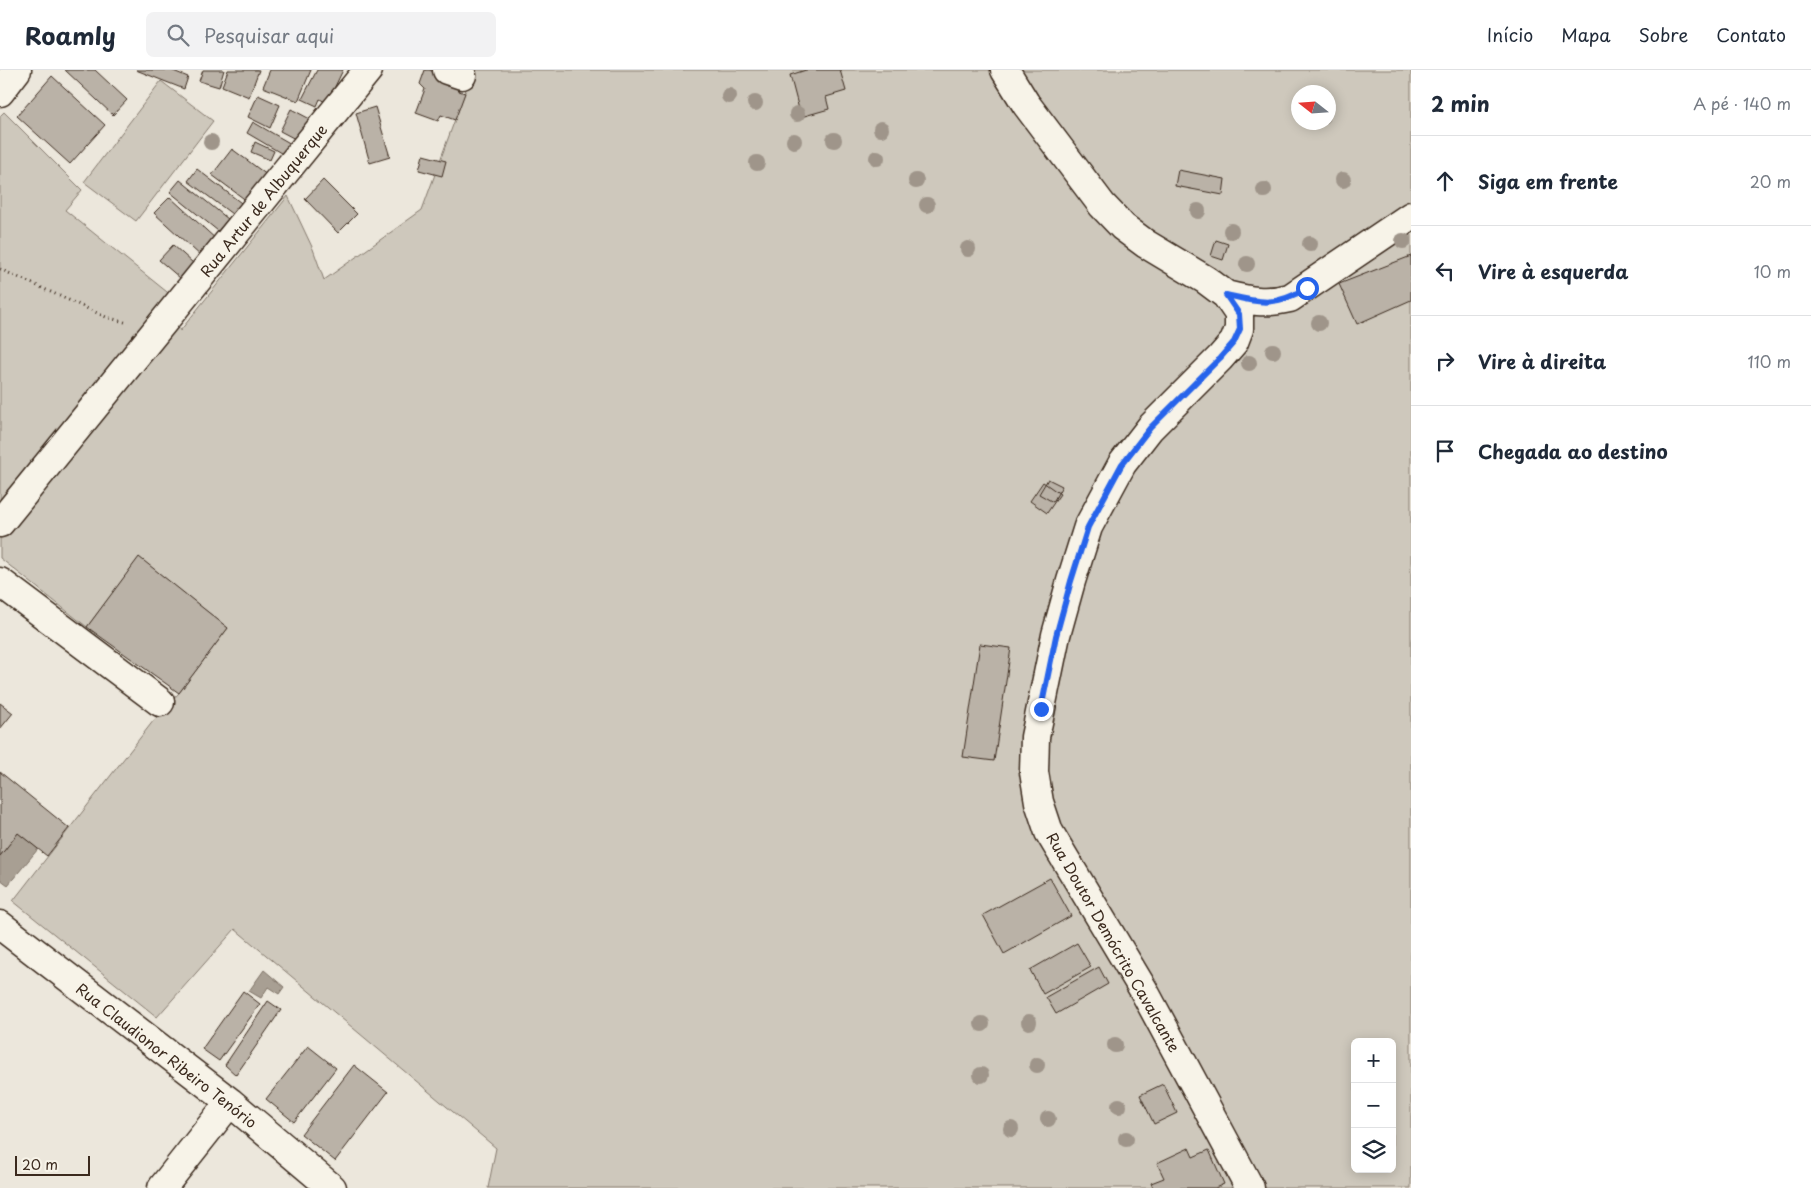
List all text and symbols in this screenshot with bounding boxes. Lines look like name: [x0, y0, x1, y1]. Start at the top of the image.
search box: [146, 12, 496, 57]
text: Roamly: [25, 17, 116, 53]
icon: search: [164, 21, 192, 49]
text: Pesquisar aqui: [204, 21, 334, 49]
text: Início: [1487, 21, 1533, 48]
text: Mapa: [1561, 21, 1611, 48]
text: Sobre: [1639, 21, 1688, 48]
text: Contato: [1716, 21, 1786, 48]
north arrow: [1291, 85, 1336, 130]
text: 2 min: [1431, 87, 1490, 119]
text: A pé · 140 m: [1693, 91, 1791, 115]
street label: Rua Artur de Albuquerque: [194, 119, 332, 281]
icon: ahead: [1431, 167, 1459, 195]
text: Siga em frente: [1478, 167, 1618, 195]
text: 20 m: [1750, 169, 1791, 193]
icon: left: [1431, 257, 1459, 285]
text: Vire à esquerda: [1478, 257, 1629, 285]
text: 10 m: [1754, 259, 1791, 283]
route start: [1296, 277, 1319, 300]
icon: right: [1431, 347, 1459, 375]
text: Vire à direita: [1478, 347, 1606, 375]
text: 110 m: [1748, 349, 1791, 373]
icon: arrive: [1431, 437, 1459, 465]
text: Chegada ao destino: [1478, 437, 1668, 465]
route end: [1030, 698, 1053, 721]
street label: Rua Doutor Demócrito Cavalcante: [1041, 828, 1187, 1056]
street label: Rua Claudionor Ribeiro Tenório: [72, 977, 262, 1133]
map controls: [1351, 1038, 1396, 1173]
button: +: [1351, 1038, 1396, 1083]
button: −: [1351, 1083, 1396, 1128]
button: layers: [1351, 1128, 1396, 1173]
scale bar: [15, 1153, 90, 1176]
text: 20 m: [22, 1154, 58, 1175]

